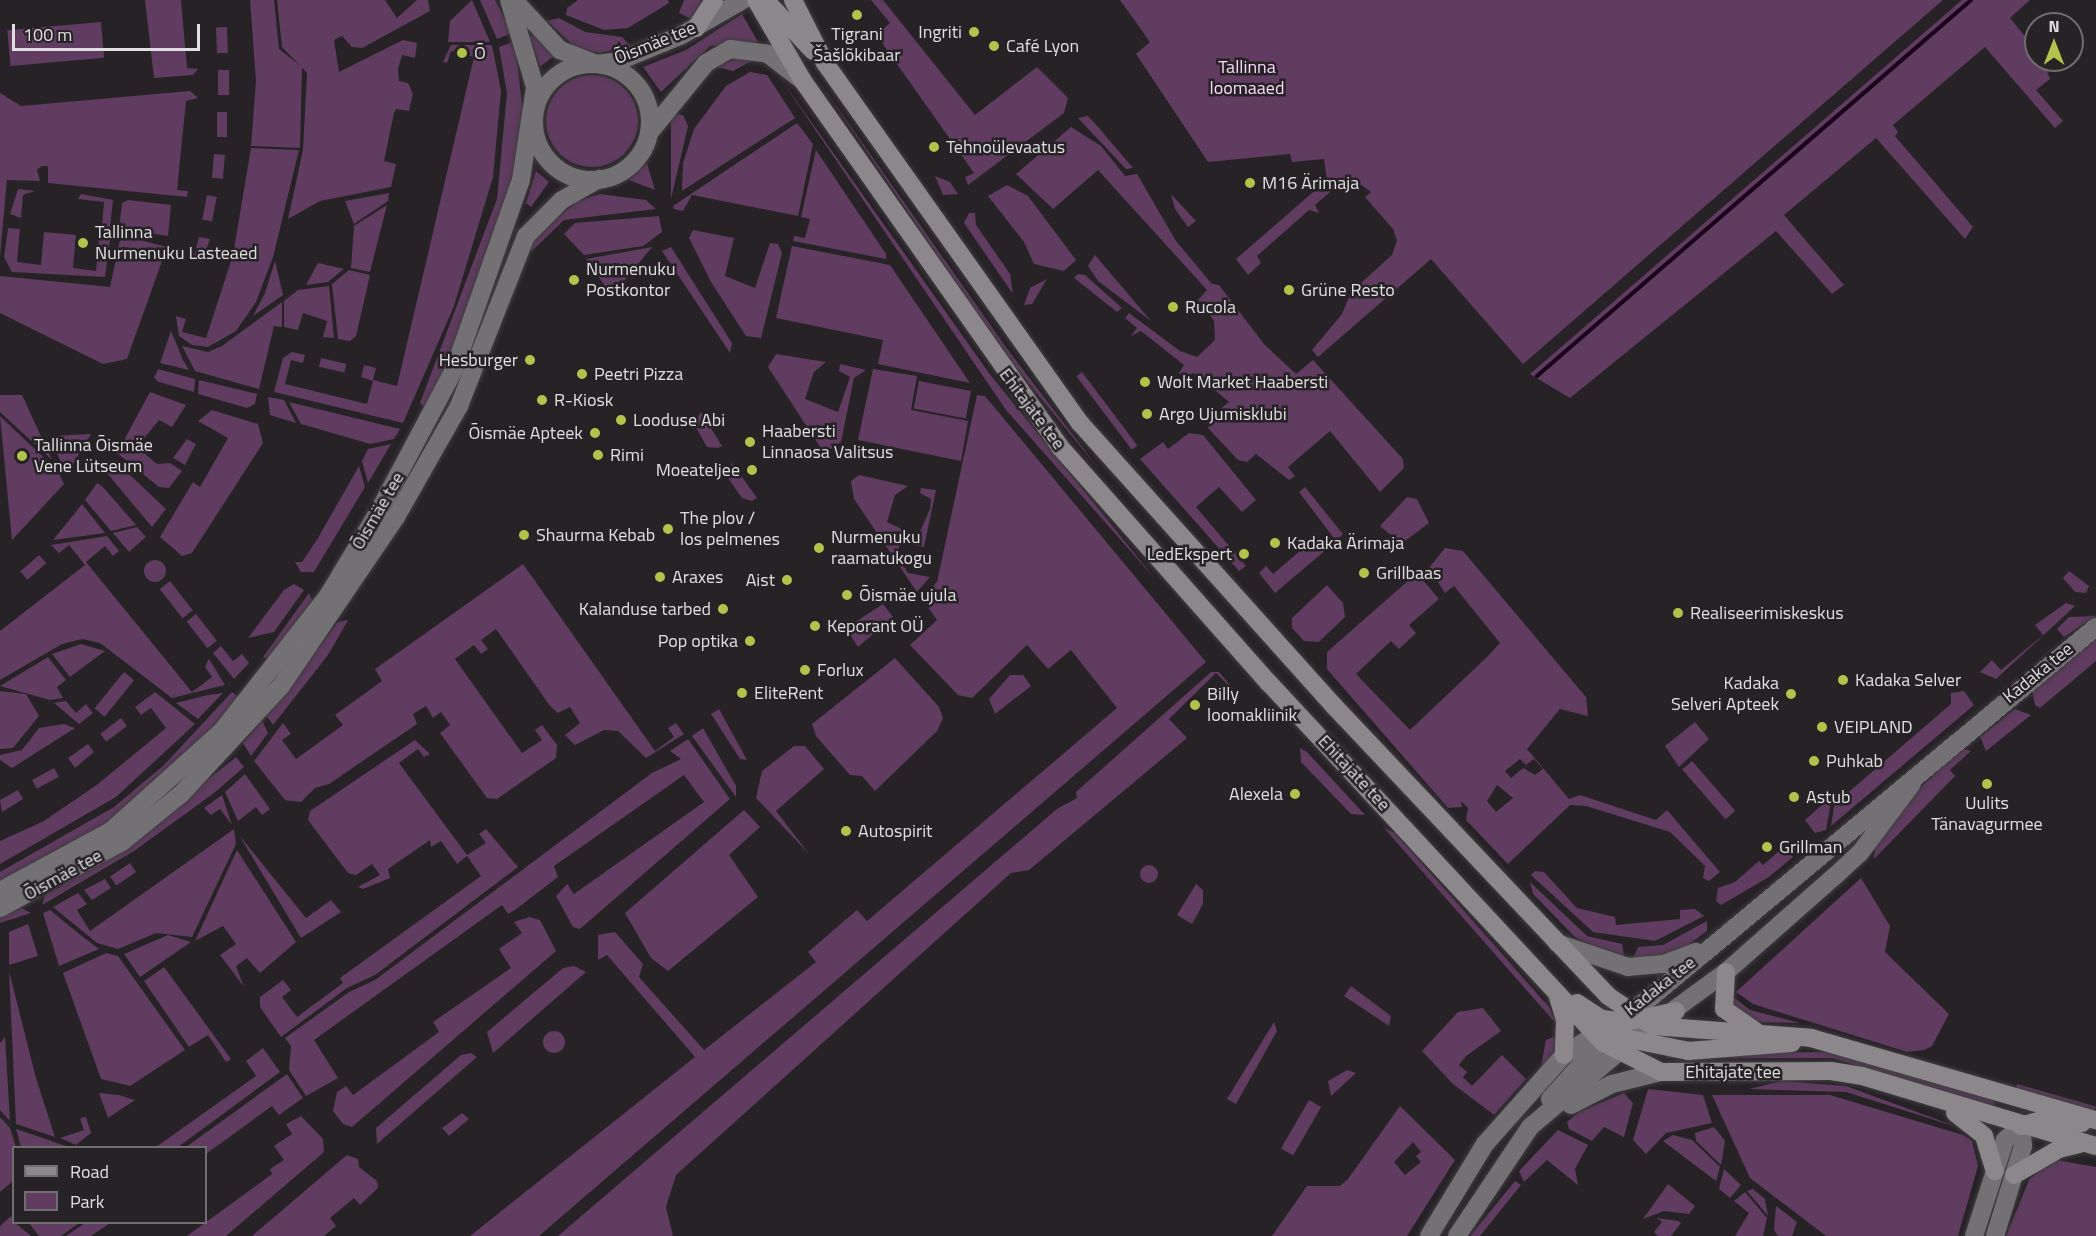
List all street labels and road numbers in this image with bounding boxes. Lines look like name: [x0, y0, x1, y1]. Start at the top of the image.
street label: Õismäe tee: [611, 17, 699, 69]
street label: Ehitajate tee: [995, 364, 1069, 454]
street label: Õismäe tee: [347, 468, 409, 554]
street label: Kadaka tee: [1999, 638, 2077, 708]
street label: Ehitajate tee: [1313, 731, 1395, 815]
street label: Õismäe tee: [20, 845, 106, 905]
street label: Kadaka tee: [1620, 952, 1700, 1020]
street label: Ehitajate tee: [1685, 1061, 1781, 1083]

